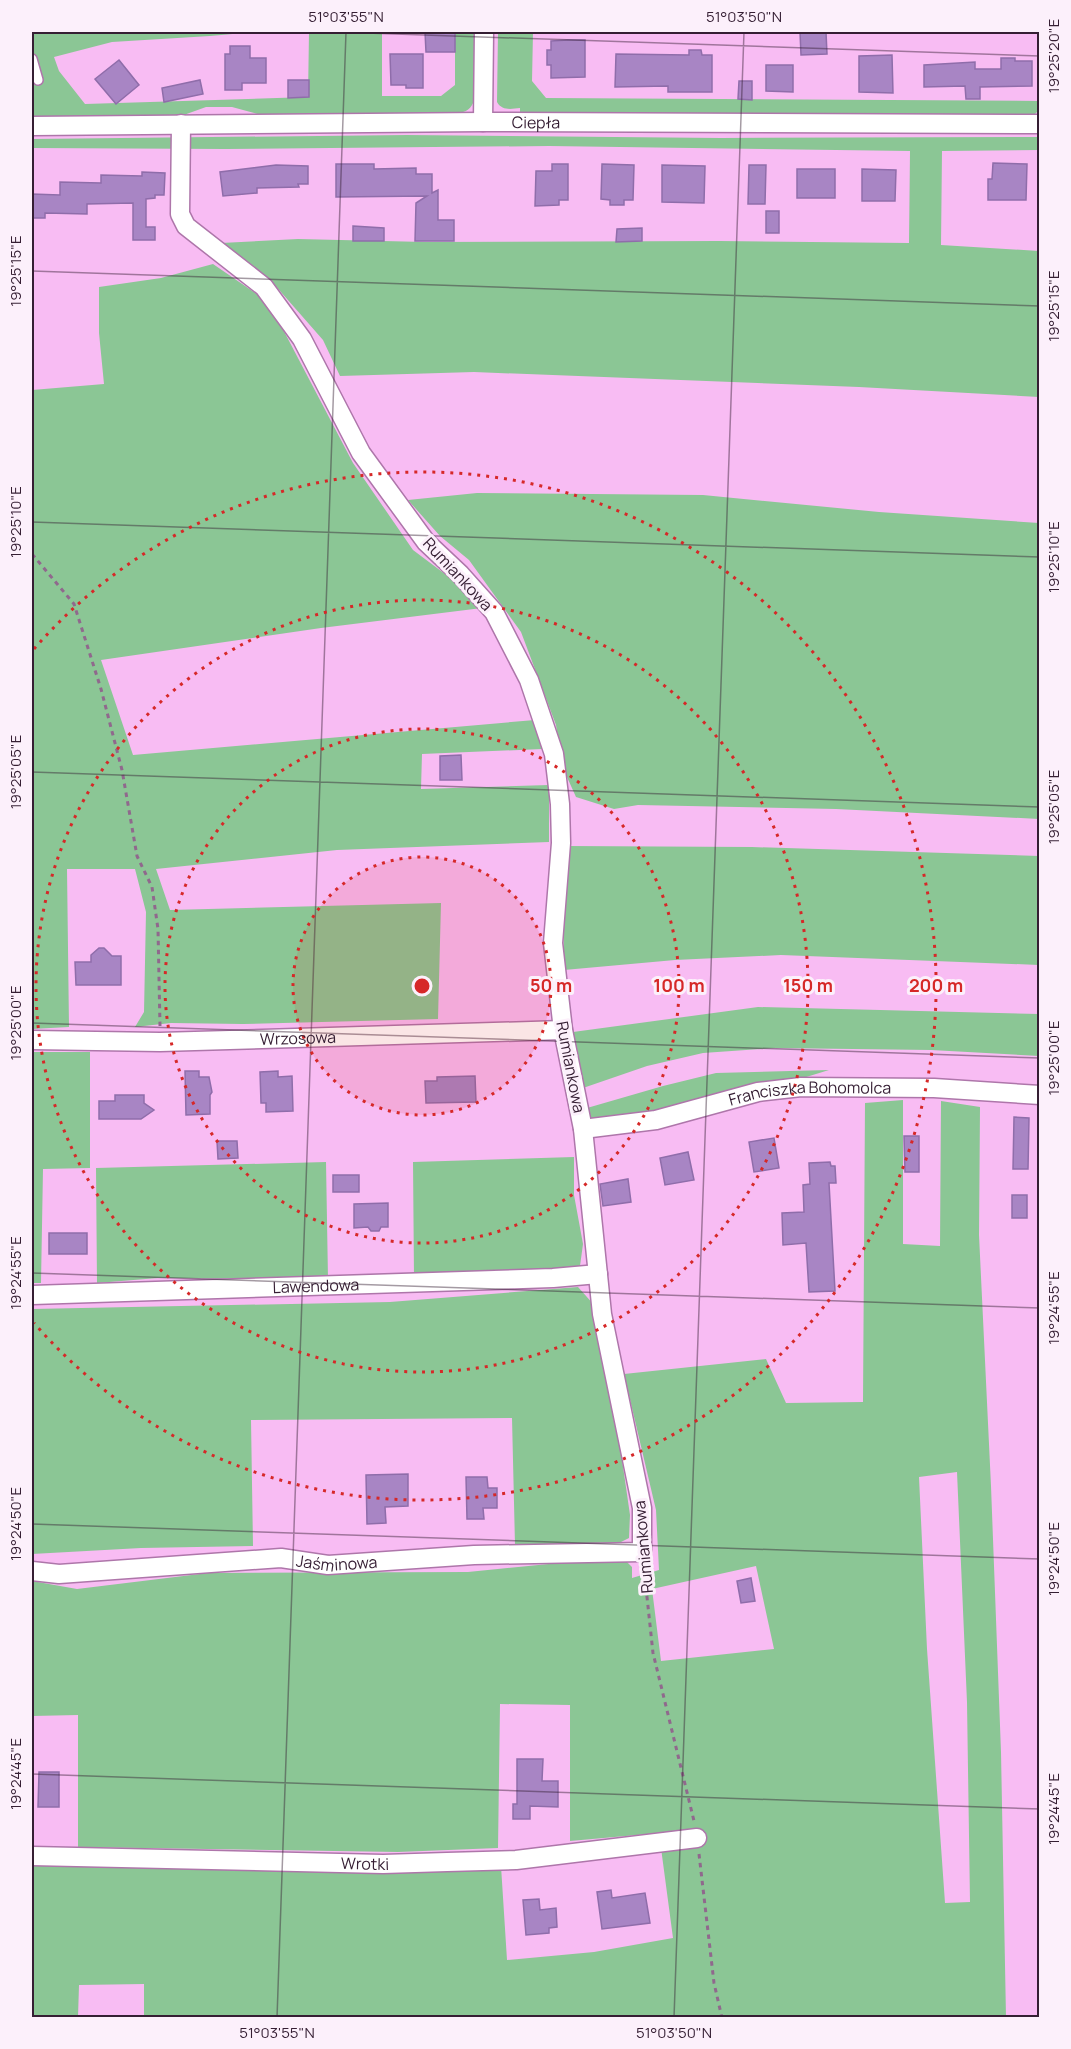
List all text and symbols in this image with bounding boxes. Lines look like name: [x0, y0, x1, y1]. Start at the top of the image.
text: 51°03'55"N: [308, 6, 384, 27]
text: 51°03'50"N: [706, 6, 782, 27]
text: 19°25'20"E: [1043, 19, 1064, 93]
street label: Ciepła: [512, 111, 560, 133]
text: 19°25'15"E: [5, 235, 26, 307]
text: 19°25'15"E: [1043, 270, 1064, 342]
text: 19°25'10"E: [5, 486, 26, 558]
text: 19°25'10"E: [1043, 521, 1064, 593]
street label: Rumiankowa: [418, 533, 498, 615]
text: 19°25'05"E: [5, 735, 26, 809]
text: 19°25'05"E: [1043, 770, 1064, 844]
text: 50 m: [530, 973, 572, 997]
text: 100 m: [653, 973, 705, 997]
text: 150 m: [783, 973, 833, 997]
text: 200 m: [909, 973, 963, 997]
centre of rings: [412, 976, 432, 996]
text: 19°25'00"E: [5, 985, 26, 1061]
street label: Rumiankowa: [551, 1019, 591, 1115]
text: 19°25'00"E: [1043, 1020, 1064, 1096]
street label: Wrzosowa: [259, 1026, 336, 1050]
street label: Franciszka Bohomolca: [726, 1076, 891, 1111]
text: 19°24'55"E: [5, 1236, 26, 1310]
text: 19°24'55"E: [1043, 1271, 1064, 1345]
street label: Lawendowa: [272, 1273, 360, 1298]
text: 19°24'50"E: [5, 1487, 26, 1561]
street label: Rumiankowa: [628, 1500, 658, 1594]
text: 19°24'50"E: [1043, 1522, 1064, 1596]
street label: Jaśminowa: [295, 1549, 378, 1577]
text: 19°24'45"E: [5, 1738, 26, 1810]
text: 19°24'45"E: [1043, 1773, 1064, 1845]
street label: Wrotki: [341, 1852, 389, 1875]
text: 51°03'55"N: [239, 2022, 315, 2043]
text: 51°03'50"N: [636, 2022, 712, 2043]

